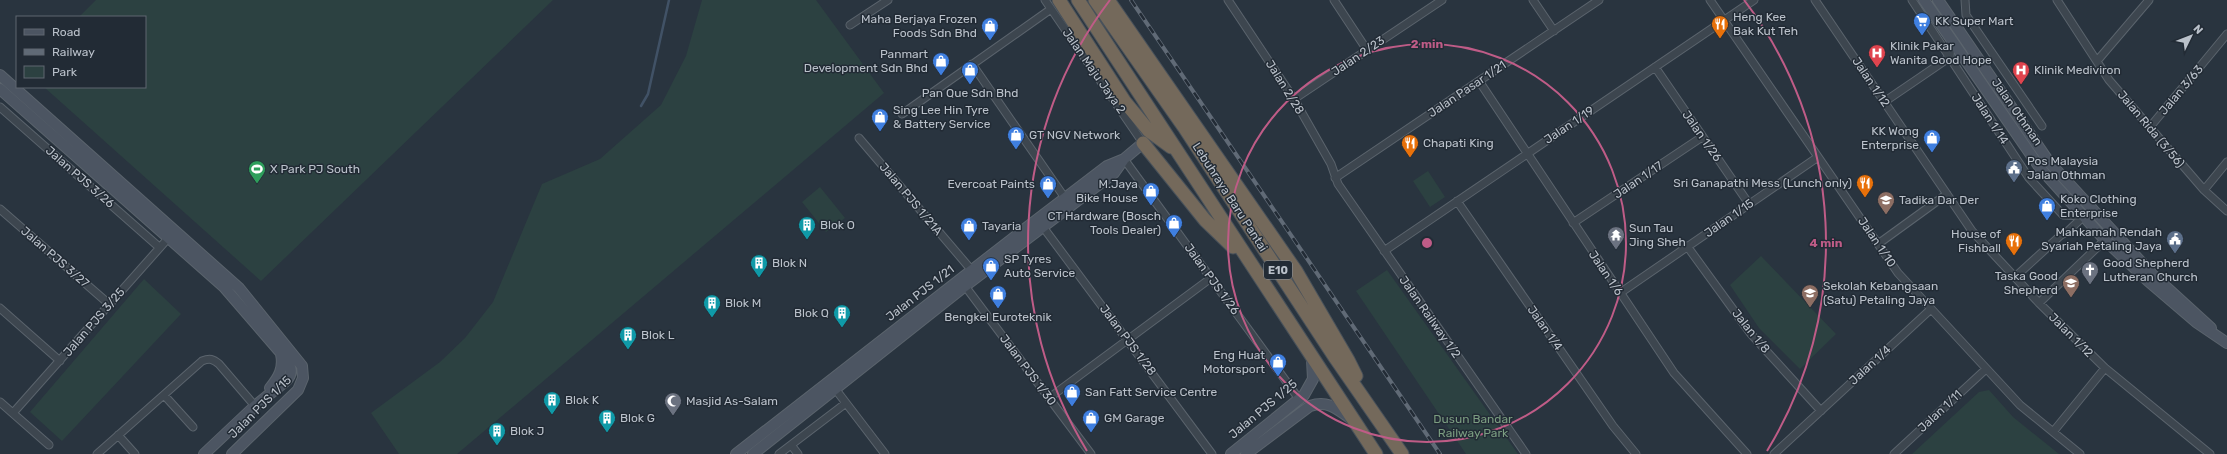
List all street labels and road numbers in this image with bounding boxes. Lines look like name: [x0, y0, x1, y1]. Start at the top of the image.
street label: Jalan Maju Jaya 2: [1059, 26, 1129, 116]
street label: Jalan 2/23: [1329, 33, 1387, 79]
street label: Jalan 1/12: [1849, 54, 1893, 110]
street label: Jalan 2/28: [1263, 57, 1307, 117]
street label: Jalan Pasar 1/21: [1425, 58, 1509, 120]
street label: Jalan 3/63: [2156, 62, 2206, 118]
street label: Jalan Othman: [1989, 76, 2045, 148]
street label: Jalan Rida (3/56): [2115, 88, 2187, 170]
street label: Jalan 1/14: [1968, 91, 2012, 147]
street label: Jalan 1/19: [1541, 103, 1597, 147]
street label: Jalan 1/26: [1679, 108, 1725, 164]
street label: Lebuhraya Baru Pantai: [1190, 140, 1270, 254]
street label: Jalan PJS 3/26: [43, 143, 117, 211]
street label: Jalan 1/17: [1611, 159, 1665, 201]
street label: Jalan PJS 1/21A: [877, 160, 945, 238]
street label: Jalan 1/15: [1702, 196, 1756, 240]
street label: Jalan 1/10: [1855, 214, 1899, 270]
street label: Jalan PJS 3/27: [18, 224, 92, 290]
street label: Jalan PJS 1/26: [1181, 241, 1243, 317]
street label: Jalan 1/6: [1586, 248, 1626, 298]
road number: E10: [1264, 261, 1292, 279]
street label: Jalan PJS 1/21: [883, 262, 957, 324]
street label: Jalan Railway 1/2: [1396, 273, 1464, 361]
street label: Jalan PJS 3/25: [60, 285, 128, 359]
street label: Jalan PJS 1/28: [1097, 302, 1159, 378]
street label: Jalan 1/4: [1524, 303, 1566, 354]
street label: Jalan 1/8: [1729, 306, 1773, 356]
street label: Jalan 1/12: [2046, 310, 2096, 360]
street label: Jalan PJS 1/30: [997, 332, 1059, 408]
street label: Jalan 1/4: [1846, 342, 1894, 388]
street label: Jalan PJS 1/15: [226, 373, 294, 441]
street label: Jalan PJS 1/25: [1226, 376, 1300, 442]
street label: Jalan 1/11: [1915, 387, 1965, 435]

